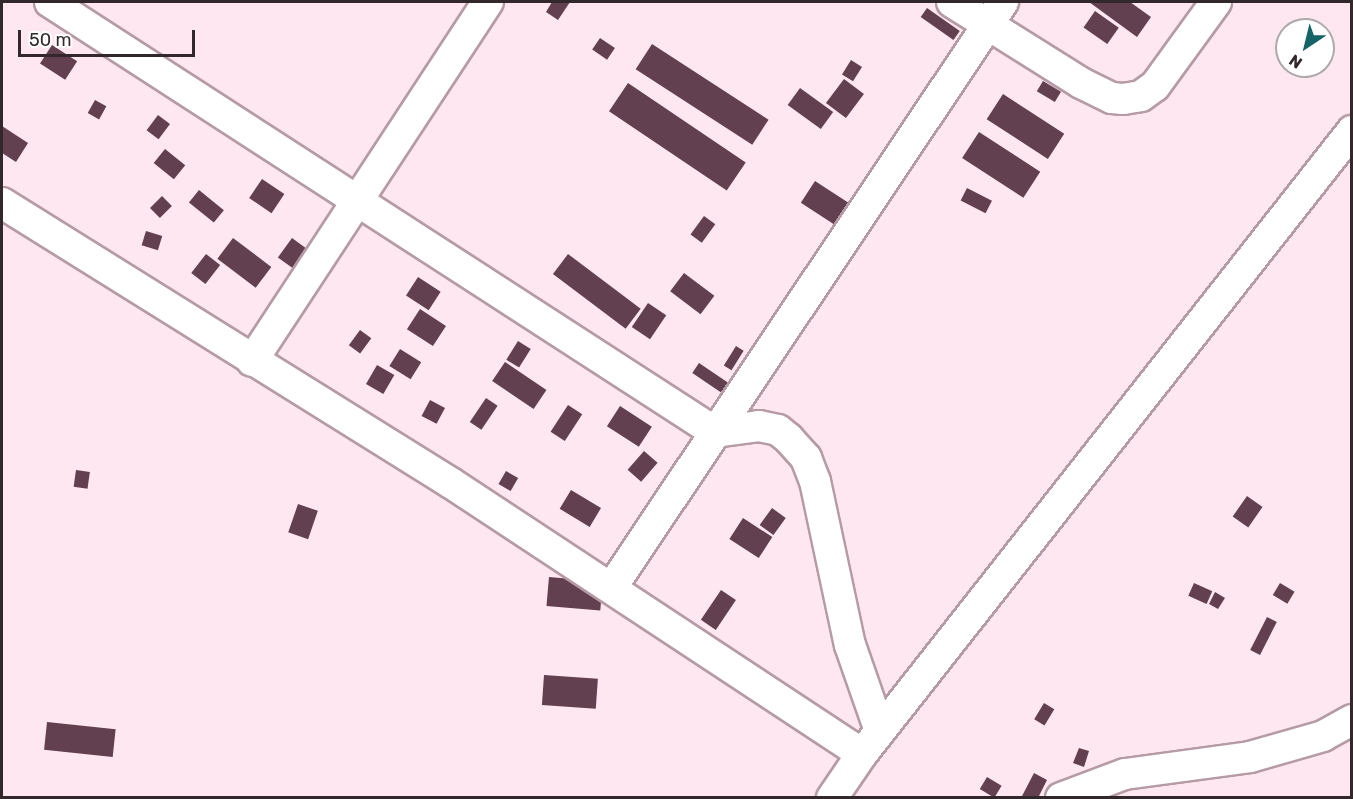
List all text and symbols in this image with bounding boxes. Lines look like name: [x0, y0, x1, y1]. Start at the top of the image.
scale bar: [21, 18, 198, 56]
north arrow: [1275, 18, 1335, 78]
text: 50 m: [29, 29, 72, 51]
text: N: [1285, 50, 1306, 73]

